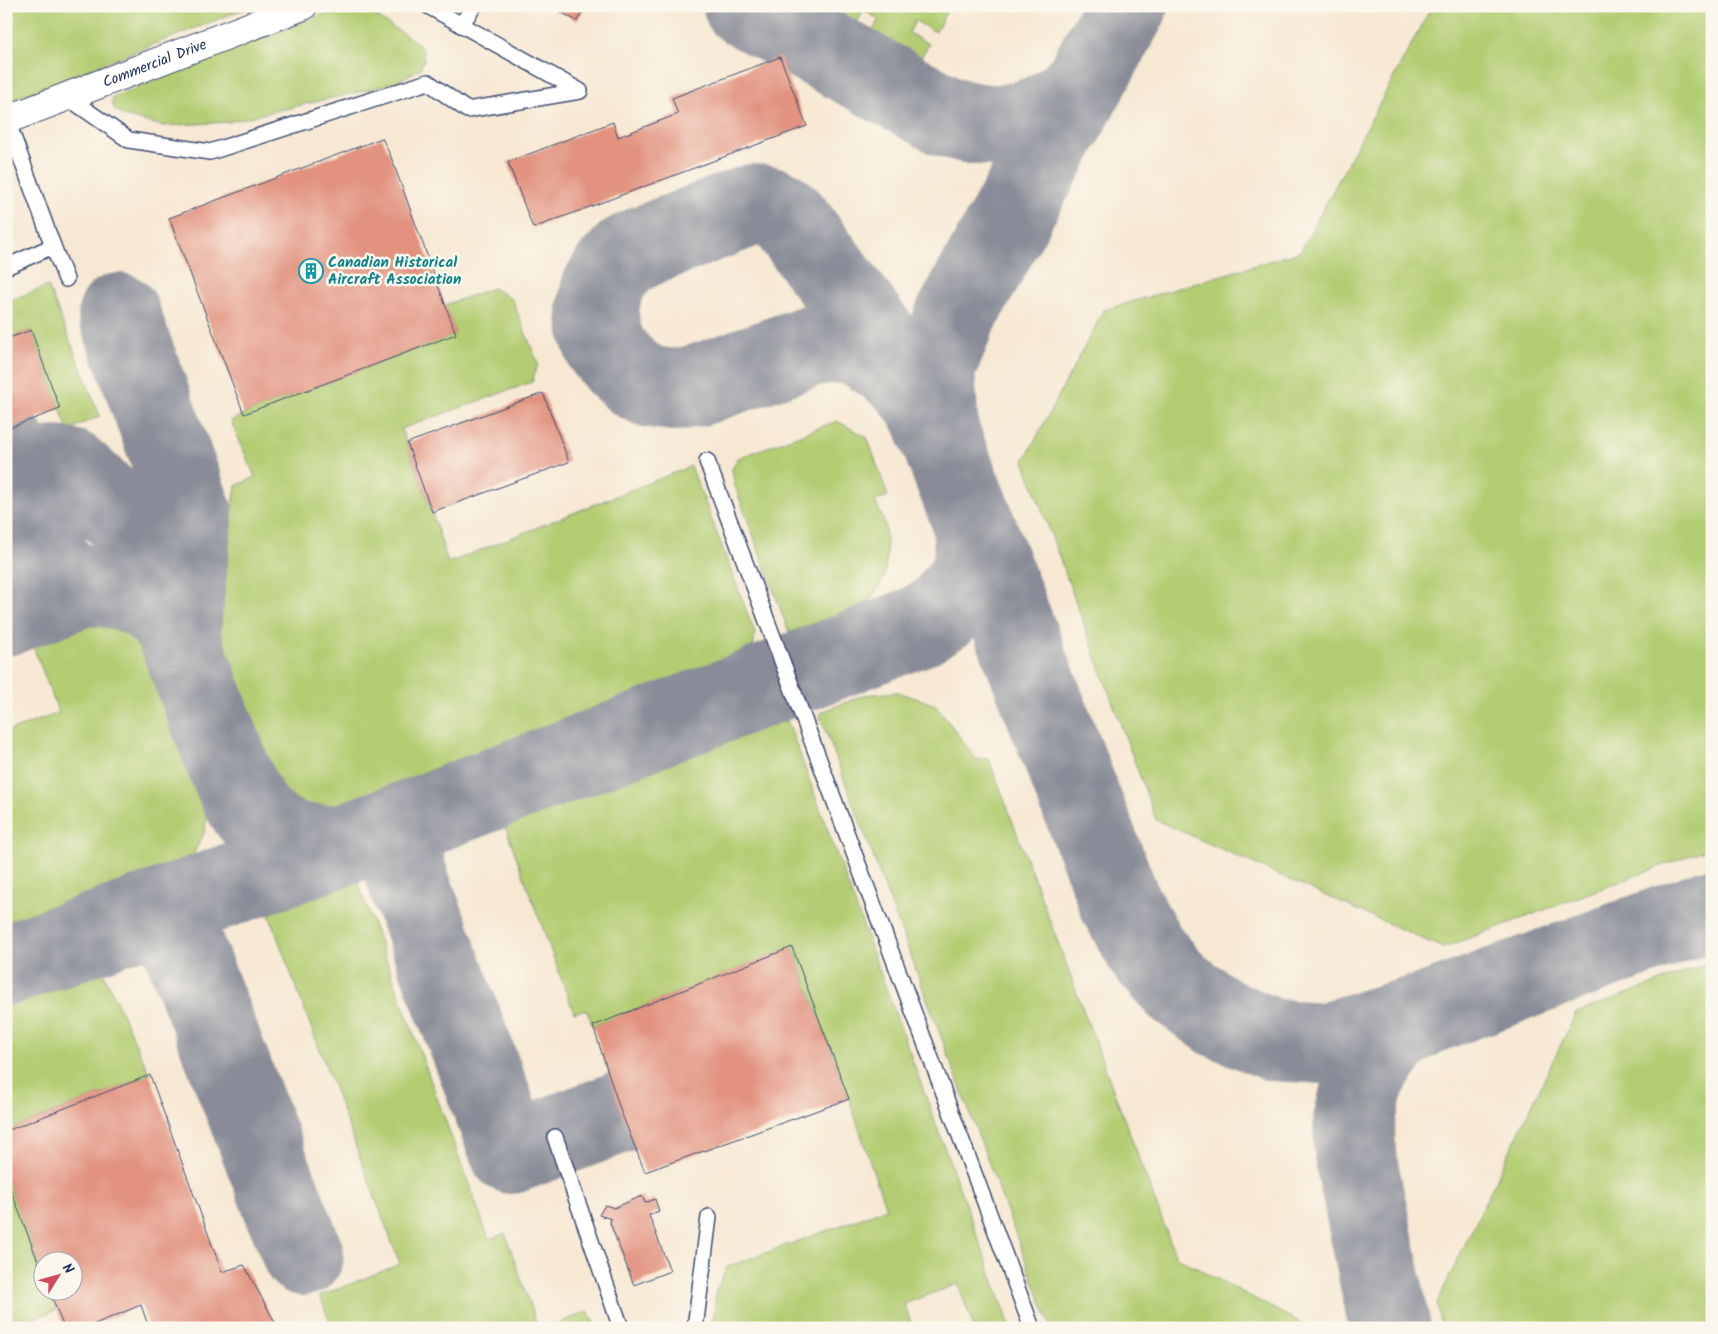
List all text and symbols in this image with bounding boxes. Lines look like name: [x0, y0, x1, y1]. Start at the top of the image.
street label: Commercial Drive: [99, 33, 211, 95]
place label: Canadian Historical Aircraft Association: [328, 251, 461, 292]
building icon: Canadian Historical Aircraft Association: [298, 258, 324, 284]
north arrow: [32, 1252, 82, 1302]
text: N: [56, 1259, 79, 1279]

